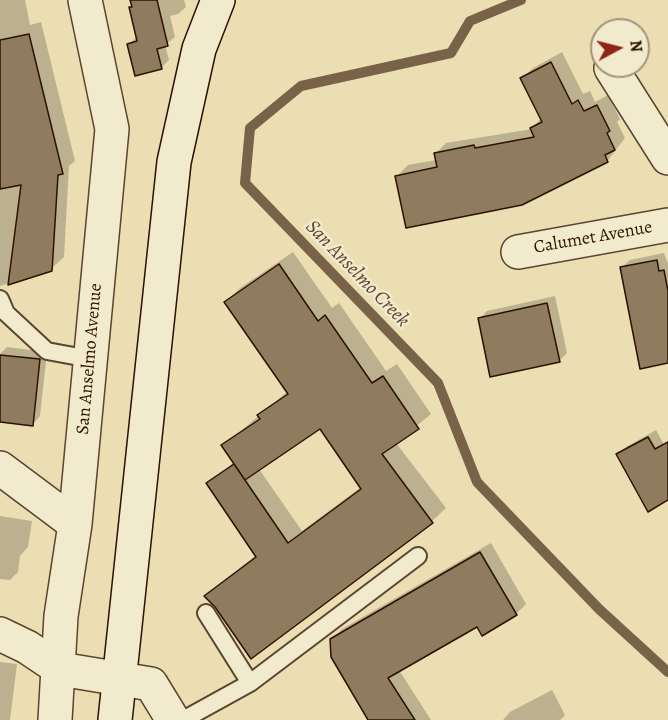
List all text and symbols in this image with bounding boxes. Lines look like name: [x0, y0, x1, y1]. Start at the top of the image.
north arrow: [590, 18, 650, 78]
text: N: [624, 39, 648, 53]
water label: San Anselmo Creek: [300, 215, 414, 333]
street label: Calumet Avenue: [532, 217, 654, 259]
street label: San Anselmo Avenue: [73, 282, 107, 436]

